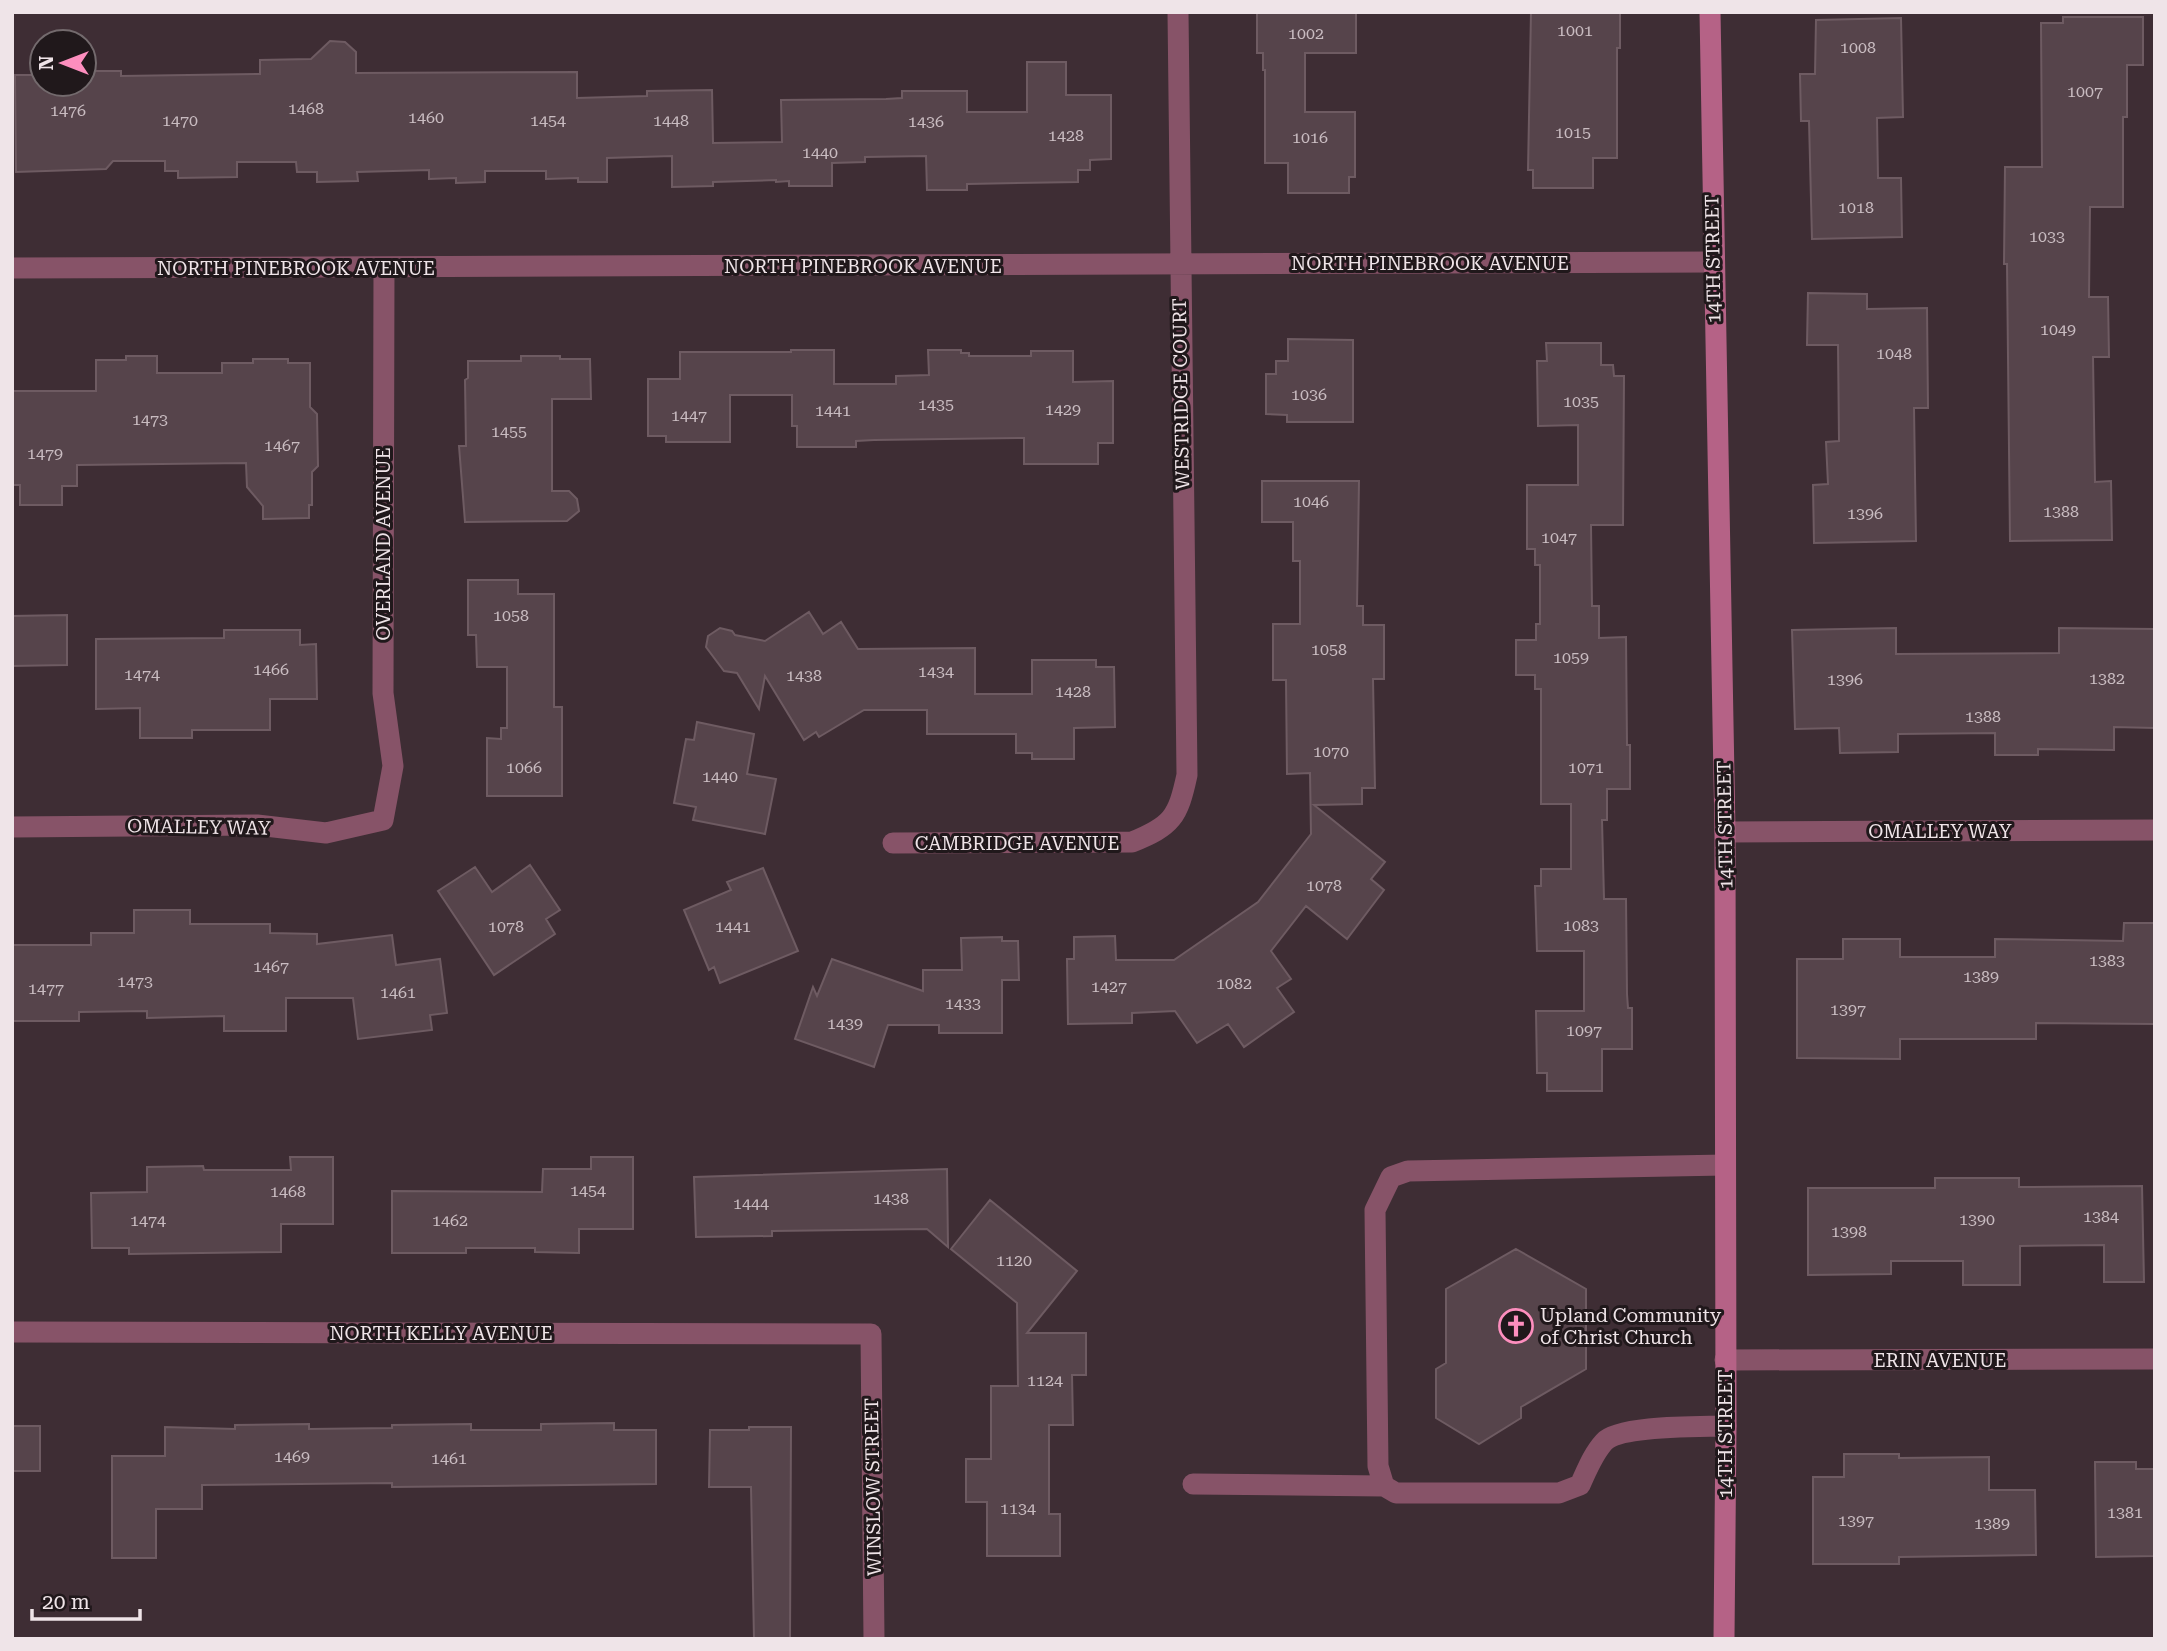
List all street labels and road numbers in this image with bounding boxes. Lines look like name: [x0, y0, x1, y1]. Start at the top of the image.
street label: 14TH STREET: [1700, 194, 1726, 324]
street label: NORTH PINEBROOK AVENUE: [1291, 252, 1569, 275]
street label: NORTH PINEBROOK AVENUE: [724, 255, 1002, 278]
street label: NORTH PINEBROOK AVENUE: [157, 257, 435, 280]
street label: WESTRIDGE COURT: [1168, 298, 1194, 490]
street label: OVERLAND AVENUE: [372, 447, 395, 641]
street label: 14TH STREET: [1712, 760, 1738, 890]
street label: OMALLEY WAY: [127, 814, 271, 840]
street label: OMALLEY WAY: [1868, 820, 2012, 843]
street label: CAMBRIDGE AVENUE: [915, 832, 1119, 855]
street label: NORTH KELLY AVENUE: [329, 1322, 553, 1345]
street label: ERIN AVENUE: [1874, 1349, 2006, 1372]
street label: 14TH STREET: [1714, 1370, 1737, 1498]
street label: WINSLOW STREET: [860, 1398, 886, 1576]

